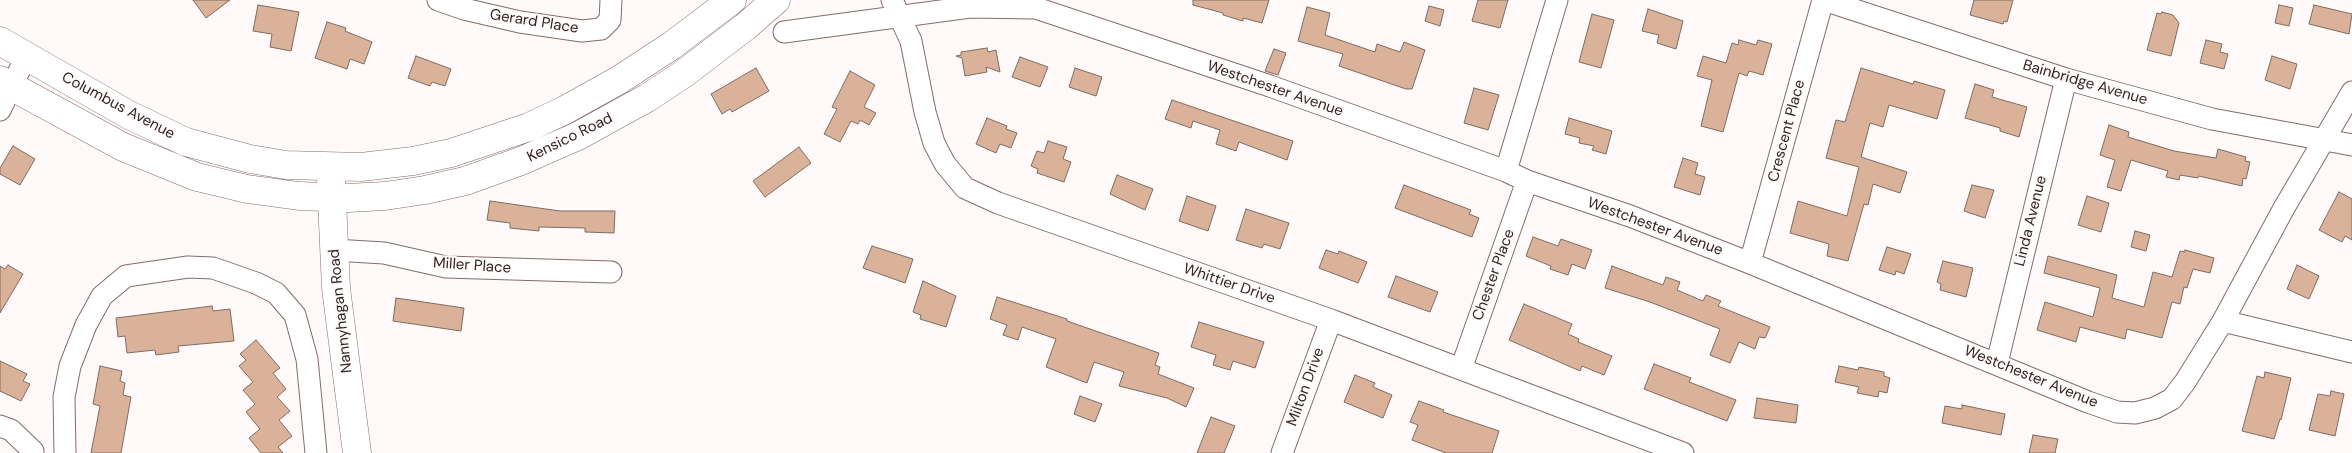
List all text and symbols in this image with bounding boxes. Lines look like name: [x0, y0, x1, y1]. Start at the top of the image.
street label: Gerard Place: [488, 6, 580, 38]
street label: Westchester Avenue: [1205, 57, 1345, 121]
street label: Bainbridge Avenue: [2021, 57, 2149, 109]
street label: Columbus Avenue: [58, 69, 178, 143]
street label: Crescent Place: [1765, 78, 1809, 184]
street label: Kensico Road: [524, 110, 616, 166]
street label: Linda Avenue: [2011, 174, 2051, 268]
street label: Westchester Avenue: [1585, 194, 1725, 260]
street label: Chester Place: [1469, 227, 1519, 323]
street label: Nannyhagan Road: [326, 248, 356, 374]
street label: Miller Place: [432, 254, 512, 278]
street label: Whittier Drive: [1181, 260, 1277, 308]
street label: Westchester Avenue: [1961, 342, 2101, 412]
street label: Milton Drive: [1283, 345, 1329, 429]

